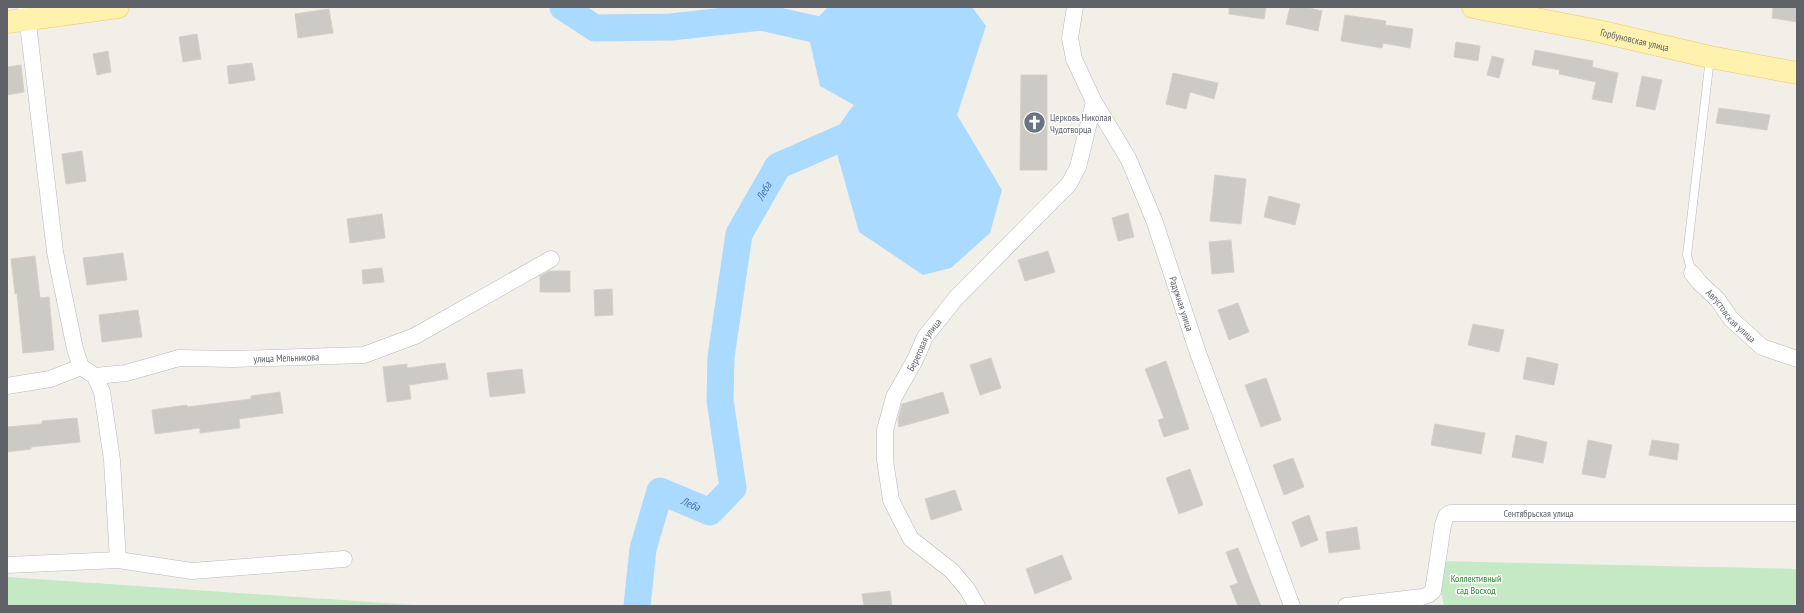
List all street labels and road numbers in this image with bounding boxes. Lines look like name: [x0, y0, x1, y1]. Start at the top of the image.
street label: Горбуновская улица: [1599, 25, 1670, 54]
street label: Радужная улица: [1167, 275, 1197, 333]
street label: Августовская улица: [1704, 286, 1759, 345]
street label: Береговая улица: [904, 316, 944, 373]
street label: улица Мельникова: [253, 350, 319, 365]
street label: Сентябрьская улица: [1503, 507, 1574, 520]

